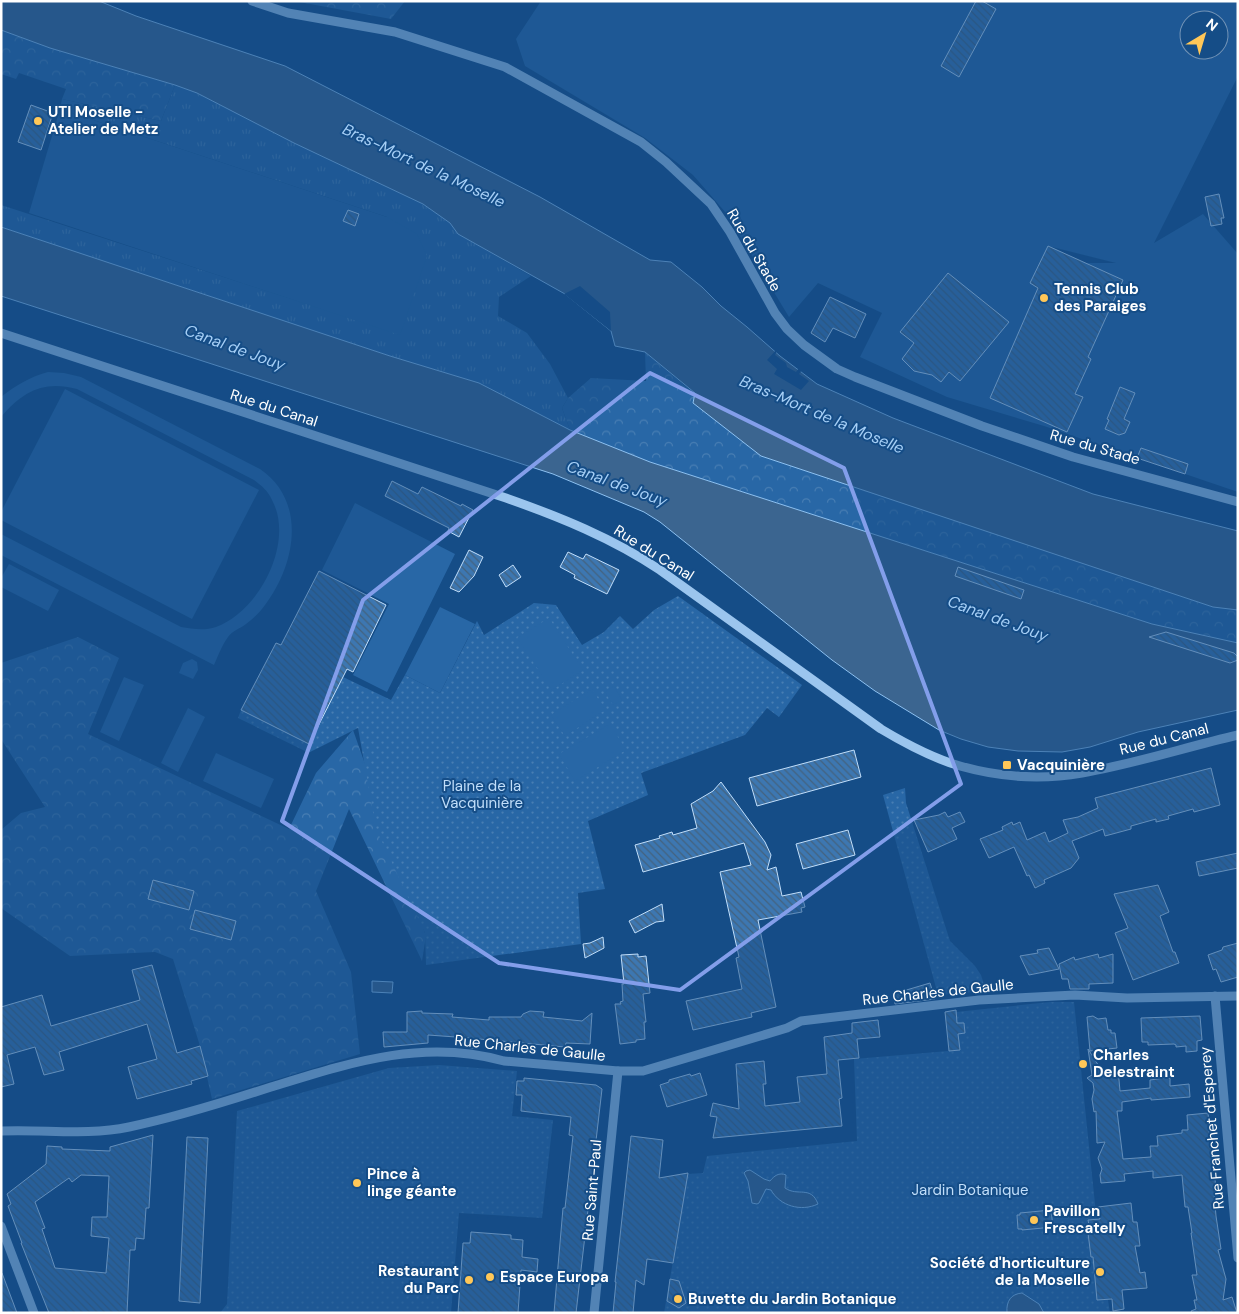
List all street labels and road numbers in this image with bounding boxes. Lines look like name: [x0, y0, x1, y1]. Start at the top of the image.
street label: Rue du Stade: [722, 205, 786, 295]
street label: Rue du Canal: [228, 384, 320, 432]
street label: Rue du Stade: [1048, 425, 1142, 469]
street label: Rue du Canal: [610, 520, 698, 586]
street label: Rue du Canal: [1117, 718, 1211, 760]
street label: Rue Charles de Gaulle: [861, 974, 1015, 1010]
street label: Rue Charles de Gaulle: [453, 1030, 607, 1066]
street label: Rue Franchet d'Esperey: [1195, 1045, 1229, 1210]
street label: Rue Saint-Paul: [578, 1139, 606, 1241]

